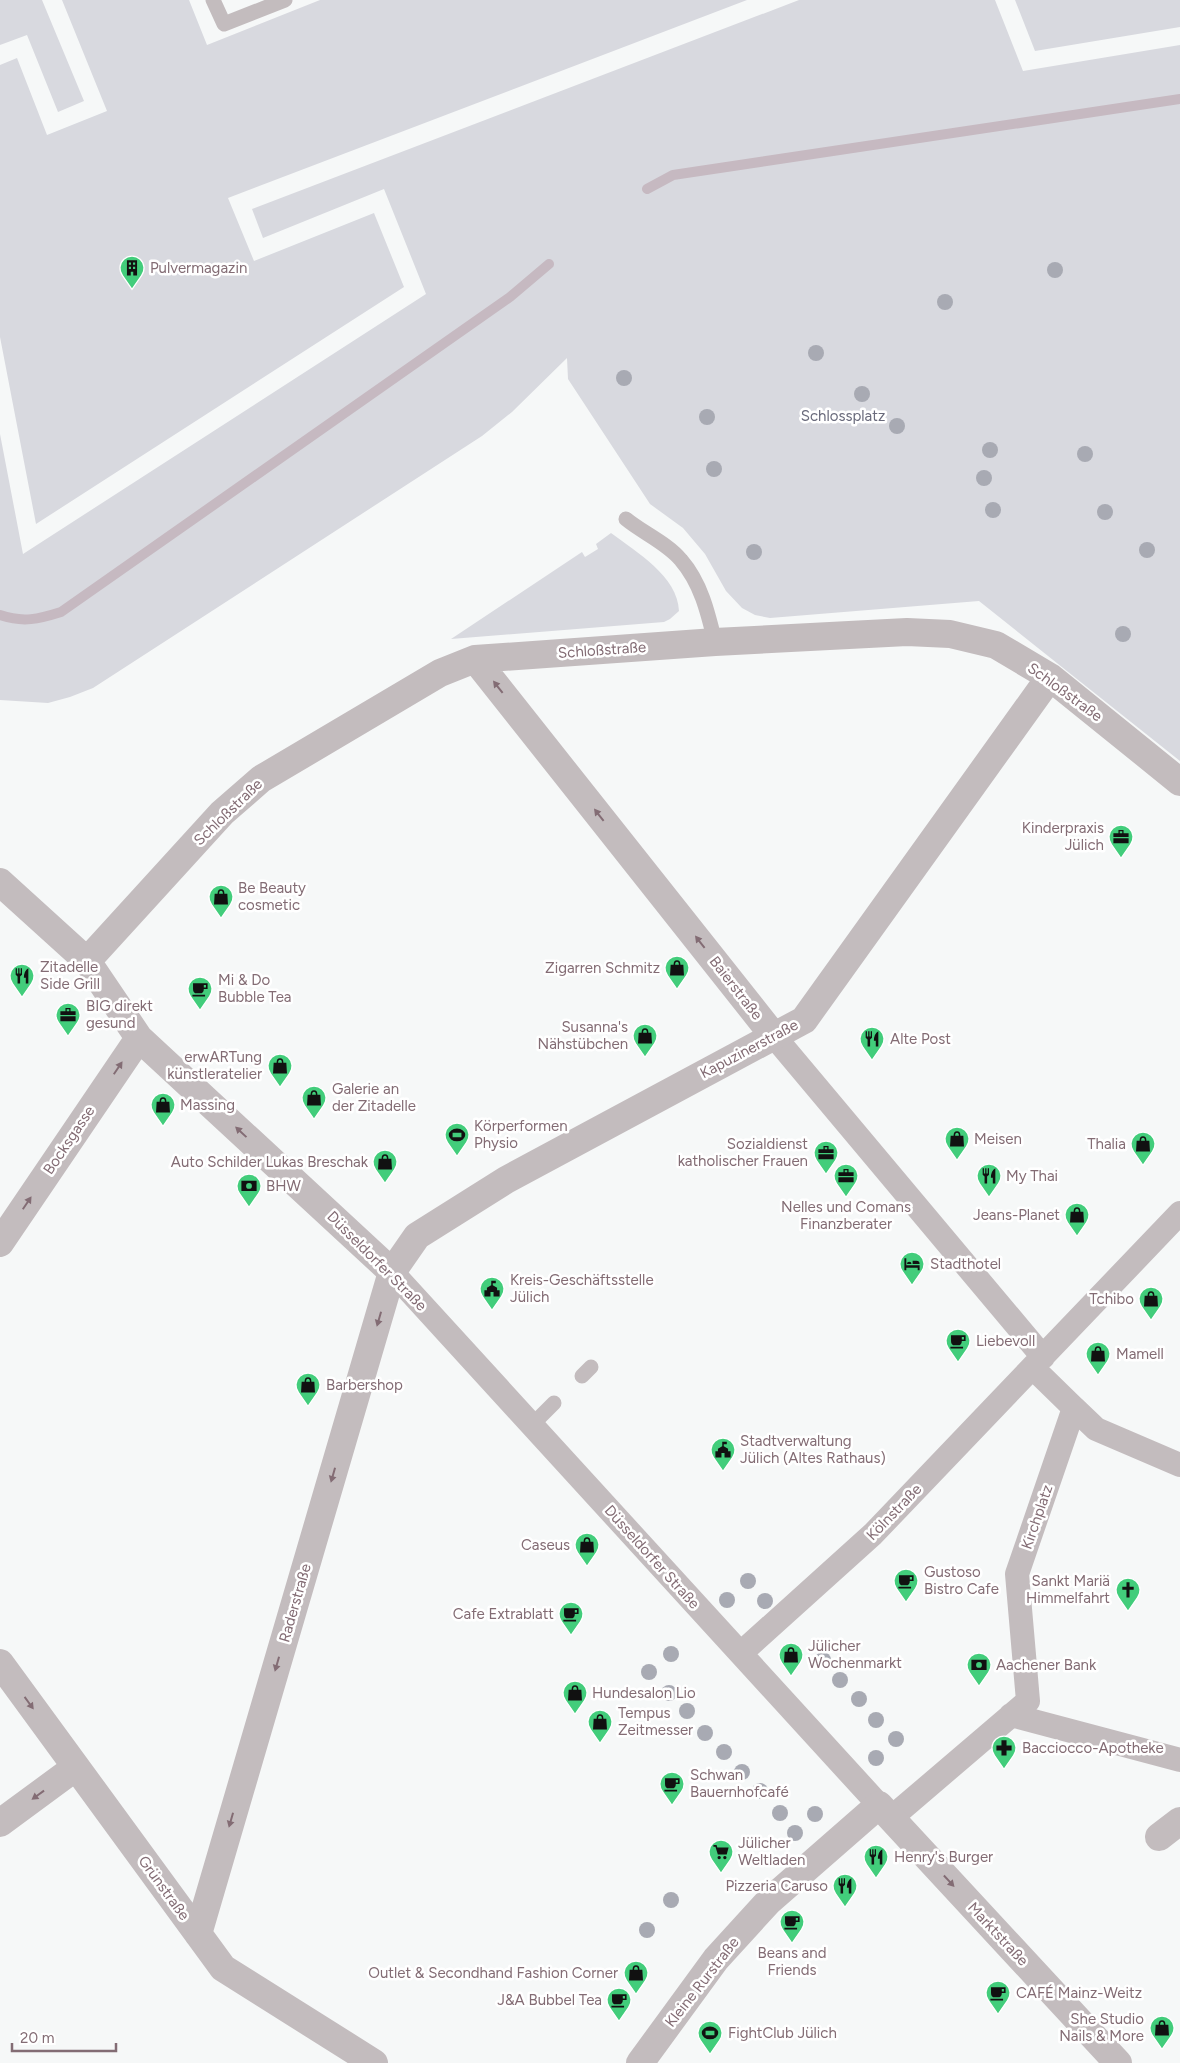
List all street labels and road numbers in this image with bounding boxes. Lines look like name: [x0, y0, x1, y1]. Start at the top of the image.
street label: Schloßstraße: [557, 638, 647, 662]
street label: Schloßstraße: [1024, 659, 1106, 725]
street label: Schloßstraße: [190, 775, 266, 849]
street label: Baierstraße: [706, 953, 766, 1023]
street label: Kapuzinerstraße: [697, 1016, 801, 1082]
street label: Bocksgasse: [39, 1102, 99, 1178]
street label: Düsseldorfer Straße: [323, 1207, 431, 1315]
street label: Kölnstraße: [863, 1480, 925, 1544]
street label: Kirchplatz: [1018, 1482, 1056, 1552]
street label: Düsseldorfer Straße: [601, 1501, 703, 1613]
street label: Raderstraße: [275, 1562, 315, 1644]
street label: Grünstraße: [135, 1852, 193, 1924]
street label: Marktstraße: [964, 1898, 1032, 1970]
street label: Kleine Rurstraße: [661, 1933, 743, 2031]

